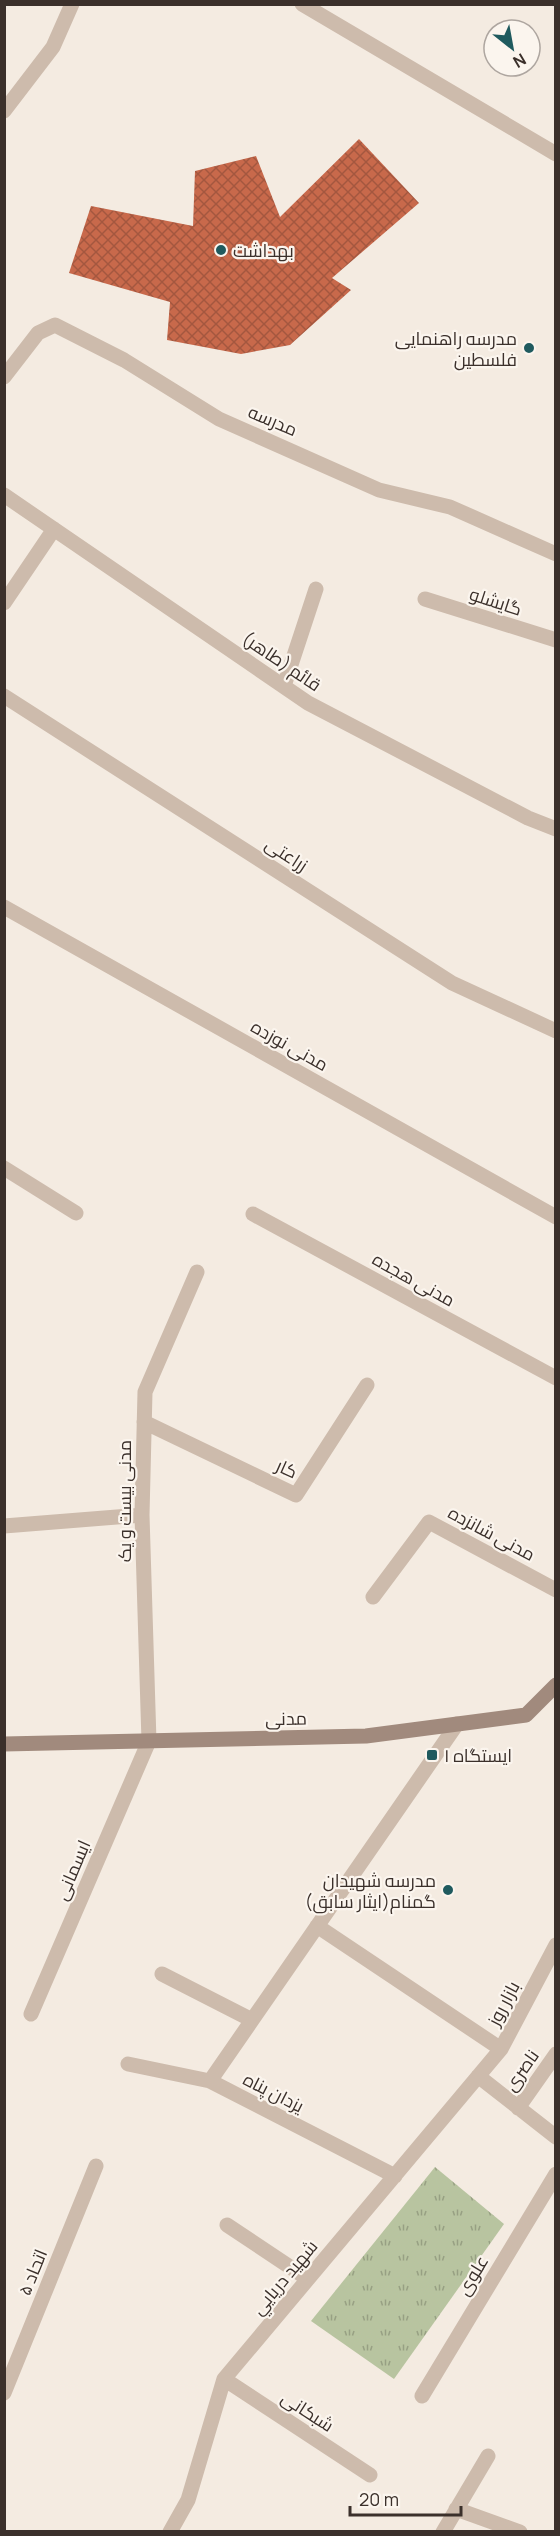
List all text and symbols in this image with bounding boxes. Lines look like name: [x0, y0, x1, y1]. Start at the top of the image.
north arrow: [482, 18, 542, 78]
text: N: [509, 48, 530, 73]
place label: بهداشت: [233, 238, 294, 262]
marker: بهداشت: [214, 243, 228, 257]
place label: مدرسه راهنمایی فلسطین: [395, 326, 517, 371]
marker: مدرسه راهنمایی فلسطین: [522, 341, 536, 355]
street label: مدرسه: [245, 399, 301, 441]
street label: گایشلو: [467, 581, 525, 621]
street label: قائم (طاهر): [237, 626, 326, 697]
street label: زراعتی: [261, 831, 313, 877]
street label: مدنی نوزده: [247, 1014, 333, 1076]
street label: مدنی هجده: [368, 1246, 460, 1312]
street label: مدنی بیست و یک: [112, 1440, 136, 1562]
street label: کار: [271, 1452, 302, 1483]
street label: مدنی شانزده: [444, 1500, 540, 1566]
street label: مدنی: [265, 1706, 307, 1730]
place label: ایستگاه ۱: [444, 1743, 512, 1767]
marker: ایستگاه ۱: [425, 1748, 439, 1762]
street label: ایسمانی: [49, 1836, 95, 1904]
place label: مدرسه شهیدان گمنام(ایثار سابق): [305, 1868, 436, 1914]
marker: مدرسه شهیدان گمنام(ایثار سابق): [441, 1883, 455, 1897]
street label: بازار روز: [481, 1976, 525, 2030]
street label: ناصری: [498, 2044, 544, 2096]
street label: یزدان پناه: [239, 2066, 309, 2118]
street label: شهيد دريايي: [246, 2234, 325, 2321]
street label: اتحاد ۵: [12, 2245, 52, 2299]
street label: علوی: [451, 2251, 493, 2299]
street label: شبکانی: [277, 2385, 339, 2437]
scale bar: [350, 2479, 461, 2517]
text: 20 m: [359, 2487, 399, 2511]

